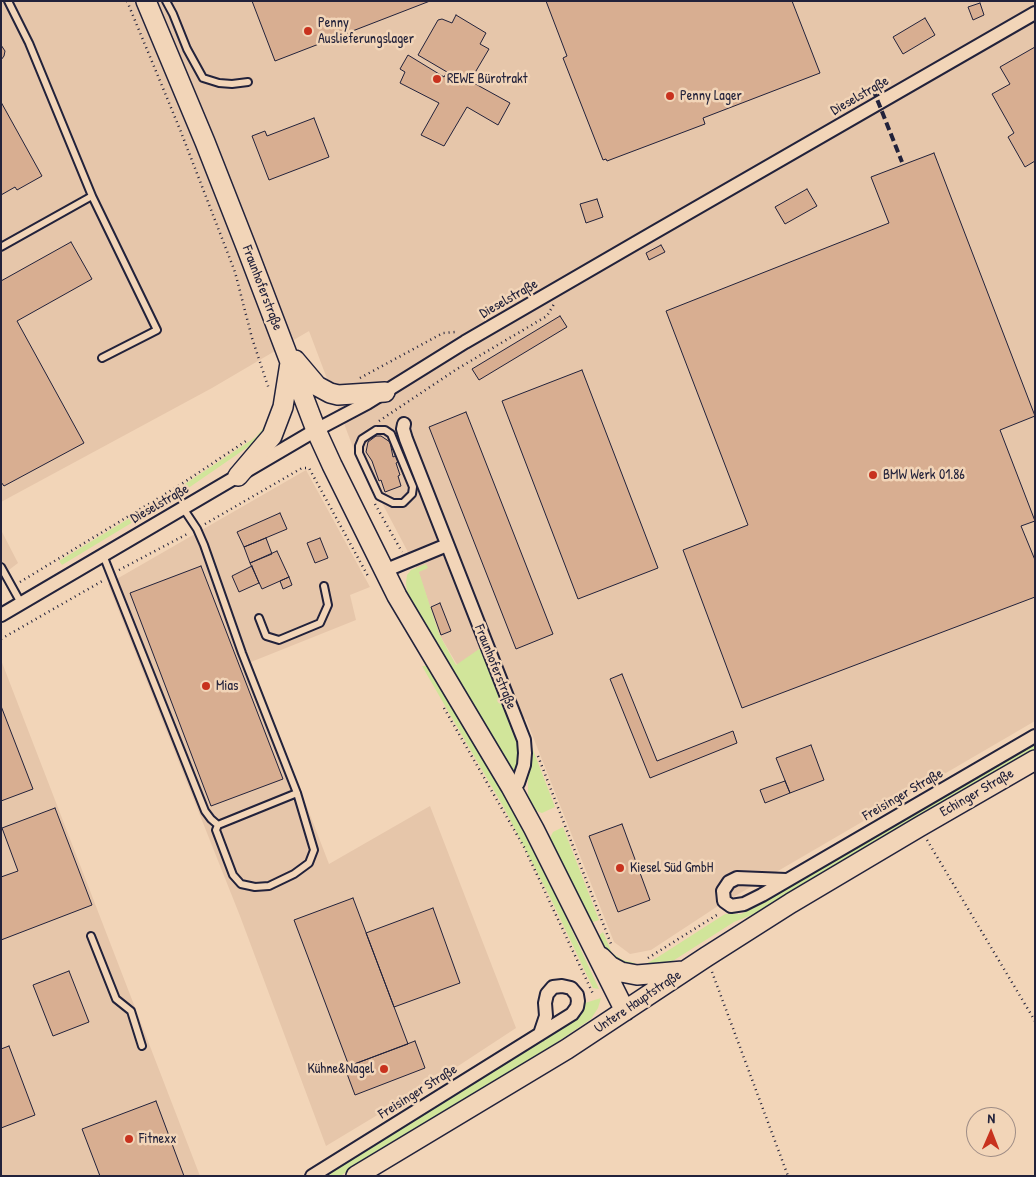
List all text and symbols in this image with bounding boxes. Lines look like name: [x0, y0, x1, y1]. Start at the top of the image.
place label: Penny Auslieferungslager: [318, 15, 414, 48]
marker: Penny Auslieferungslager: [302, 25, 314, 37]
place label: REWE Bürotrakt: [447, 71, 528, 87]
marker: REWE Bürotrakt: [431, 73, 443, 85]
street label: Dieselstraße: [828, 73, 892, 119]
place label: Penny Lager: [680, 88, 742, 104]
marker: Penny Lager: [664, 90, 676, 102]
street label: Fraunhoferstraße: [238, 243, 286, 333]
street label: Dieselstraße: [477, 276, 541, 322]
place label: BMW Werk 01.86: [883, 467, 965, 483]
marker: BMW Werk 01.86: [867, 469, 879, 481]
street label: Dieselstraße: [128, 481, 192, 527]
street label: Fraunhoferstraße: [470, 622, 520, 712]
place label: Mias: [216, 678, 238, 694]
marker: Mias: [200, 680, 212, 692]
street label: Freisinger Straße: [860, 765, 946, 825]
street label: Echinger Straße: [937, 765, 1017, 821]
place label: Kiesel Süd GmbH: [630, 860, 713, 876]
marker: Kiesel Süd GmbH: [614, 862, 626, 874]
street label: Untere Hauptstraße: [591, 967, 685, 1037]
place label: Kühne&Nagel: [307, 1061, 374, 1077]
street label: Freisinger Straße: [376, 1061, 460, 1123]
marker: Kühne&Nagel: [378, 1063, 390, 1075]
north arrow: [966, 1107, 1016, 1157]
text: N: [987, 1108, 995, 1127]
place label: Fitnexx: [139, 1131, 177, 1147]
marker: Fitnexx: [123, 1133, 135, 1145]

